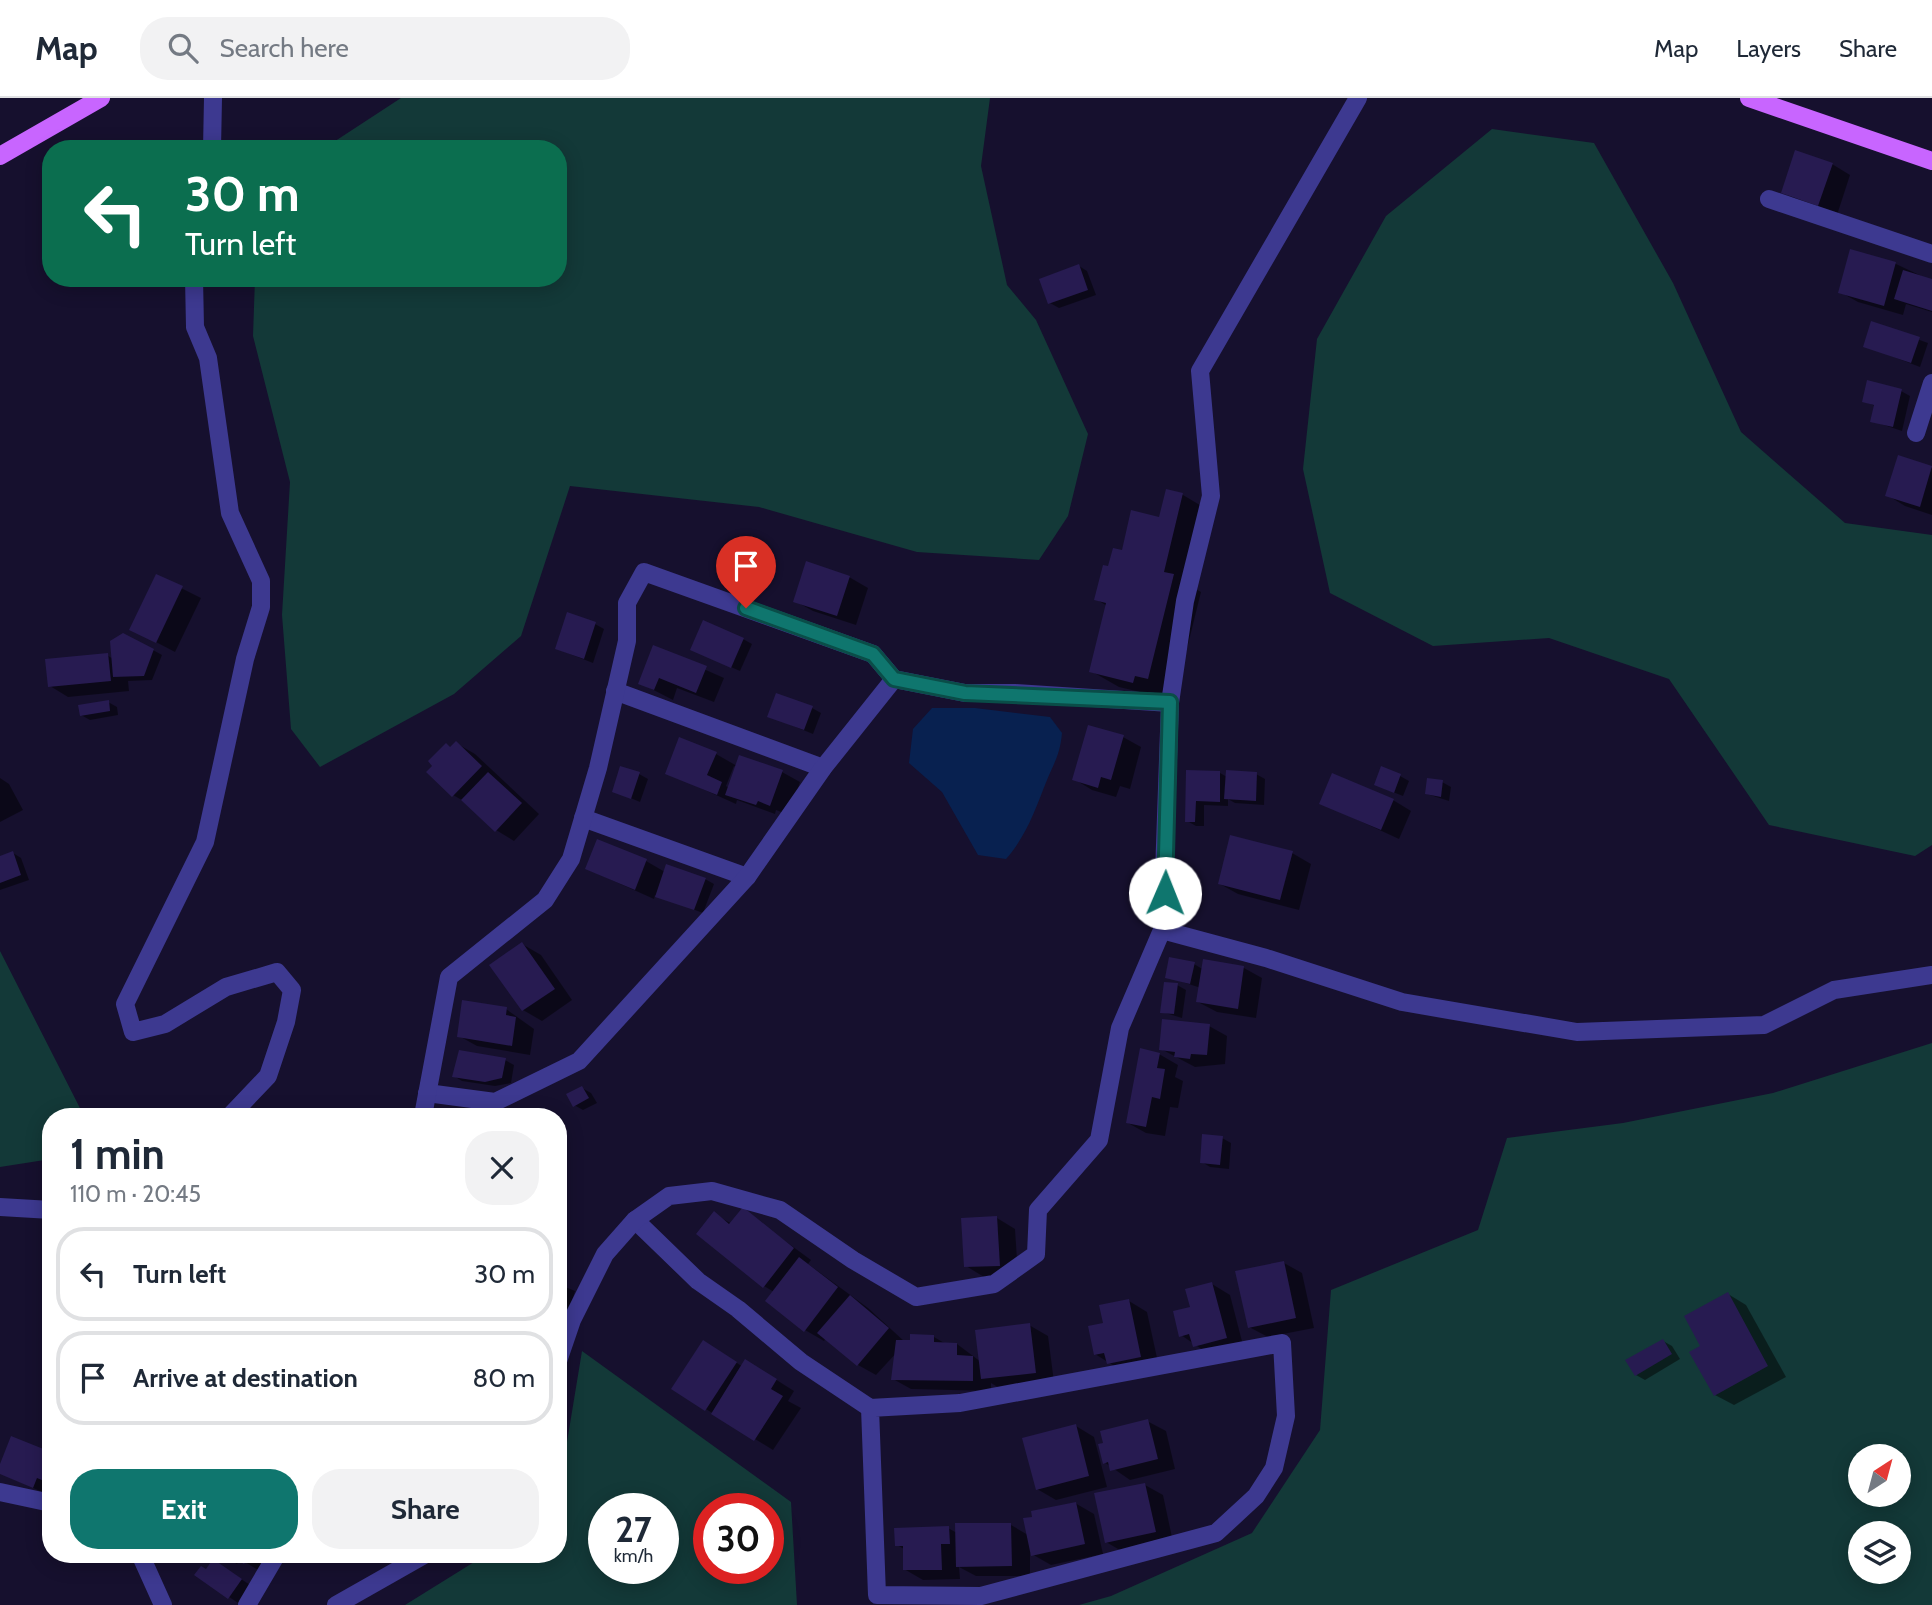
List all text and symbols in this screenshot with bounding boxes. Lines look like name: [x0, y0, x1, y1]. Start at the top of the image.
search box: [140, 17, 630, 80]
text: Map: [35, 28, 98, 68]
icon: search: [164, 29, 202, 67]
text: Search here: [220, 32, 349, 64]
text: Map: [1654, 34, 1698, 63]
text: Layers: [1736, 34, 1801, 63]
text: Share: [1839, 34, 1897, 63]
text: 30 m: [185, 164, 300, 223]
icon: left: [70, 168, 161, 259]
text: Turn left: [185, 224, 296, 263]
pin: [716, 536, 776, 608]
icon: arrive: [727, 547, 765, 585]
position arrow: [1128, 856, 1202, 930]
text: 1 min: [70, 1128, 165, 1180]
button: close: [465, 1131, 539, 1205]
text: 110 m · 20:45: [70, 1180, 201, 1208]
icon: left: [74, 1255, 112, 1293]
text: Turn left: [133, 1258, 226, 1290]
text: 30 m: [474, 1258, 535, 1290]
icon: arrive: [74, 1359, 112, 1397]
text: Arrive at destination: [133, 1362, 358, 1394]
text: 80 m: [472, 1362, 535, 1394]
north arrow: [1848, 1444, 1911, 1507]
map controls: [1848, 1444, 1911, 1584]
button: Exit: [70, 1469, 298, 1549]
button: Share: [312, 1469, 539, 1549]
speed limit sign: 30: [693, 1493, 784, 1584]
text: 27: [615, 1508, 652, 1551]
button: layers: [1848, 1521, 1911, 1584]
text: km/h: [614, 1545, 653, 1567]

